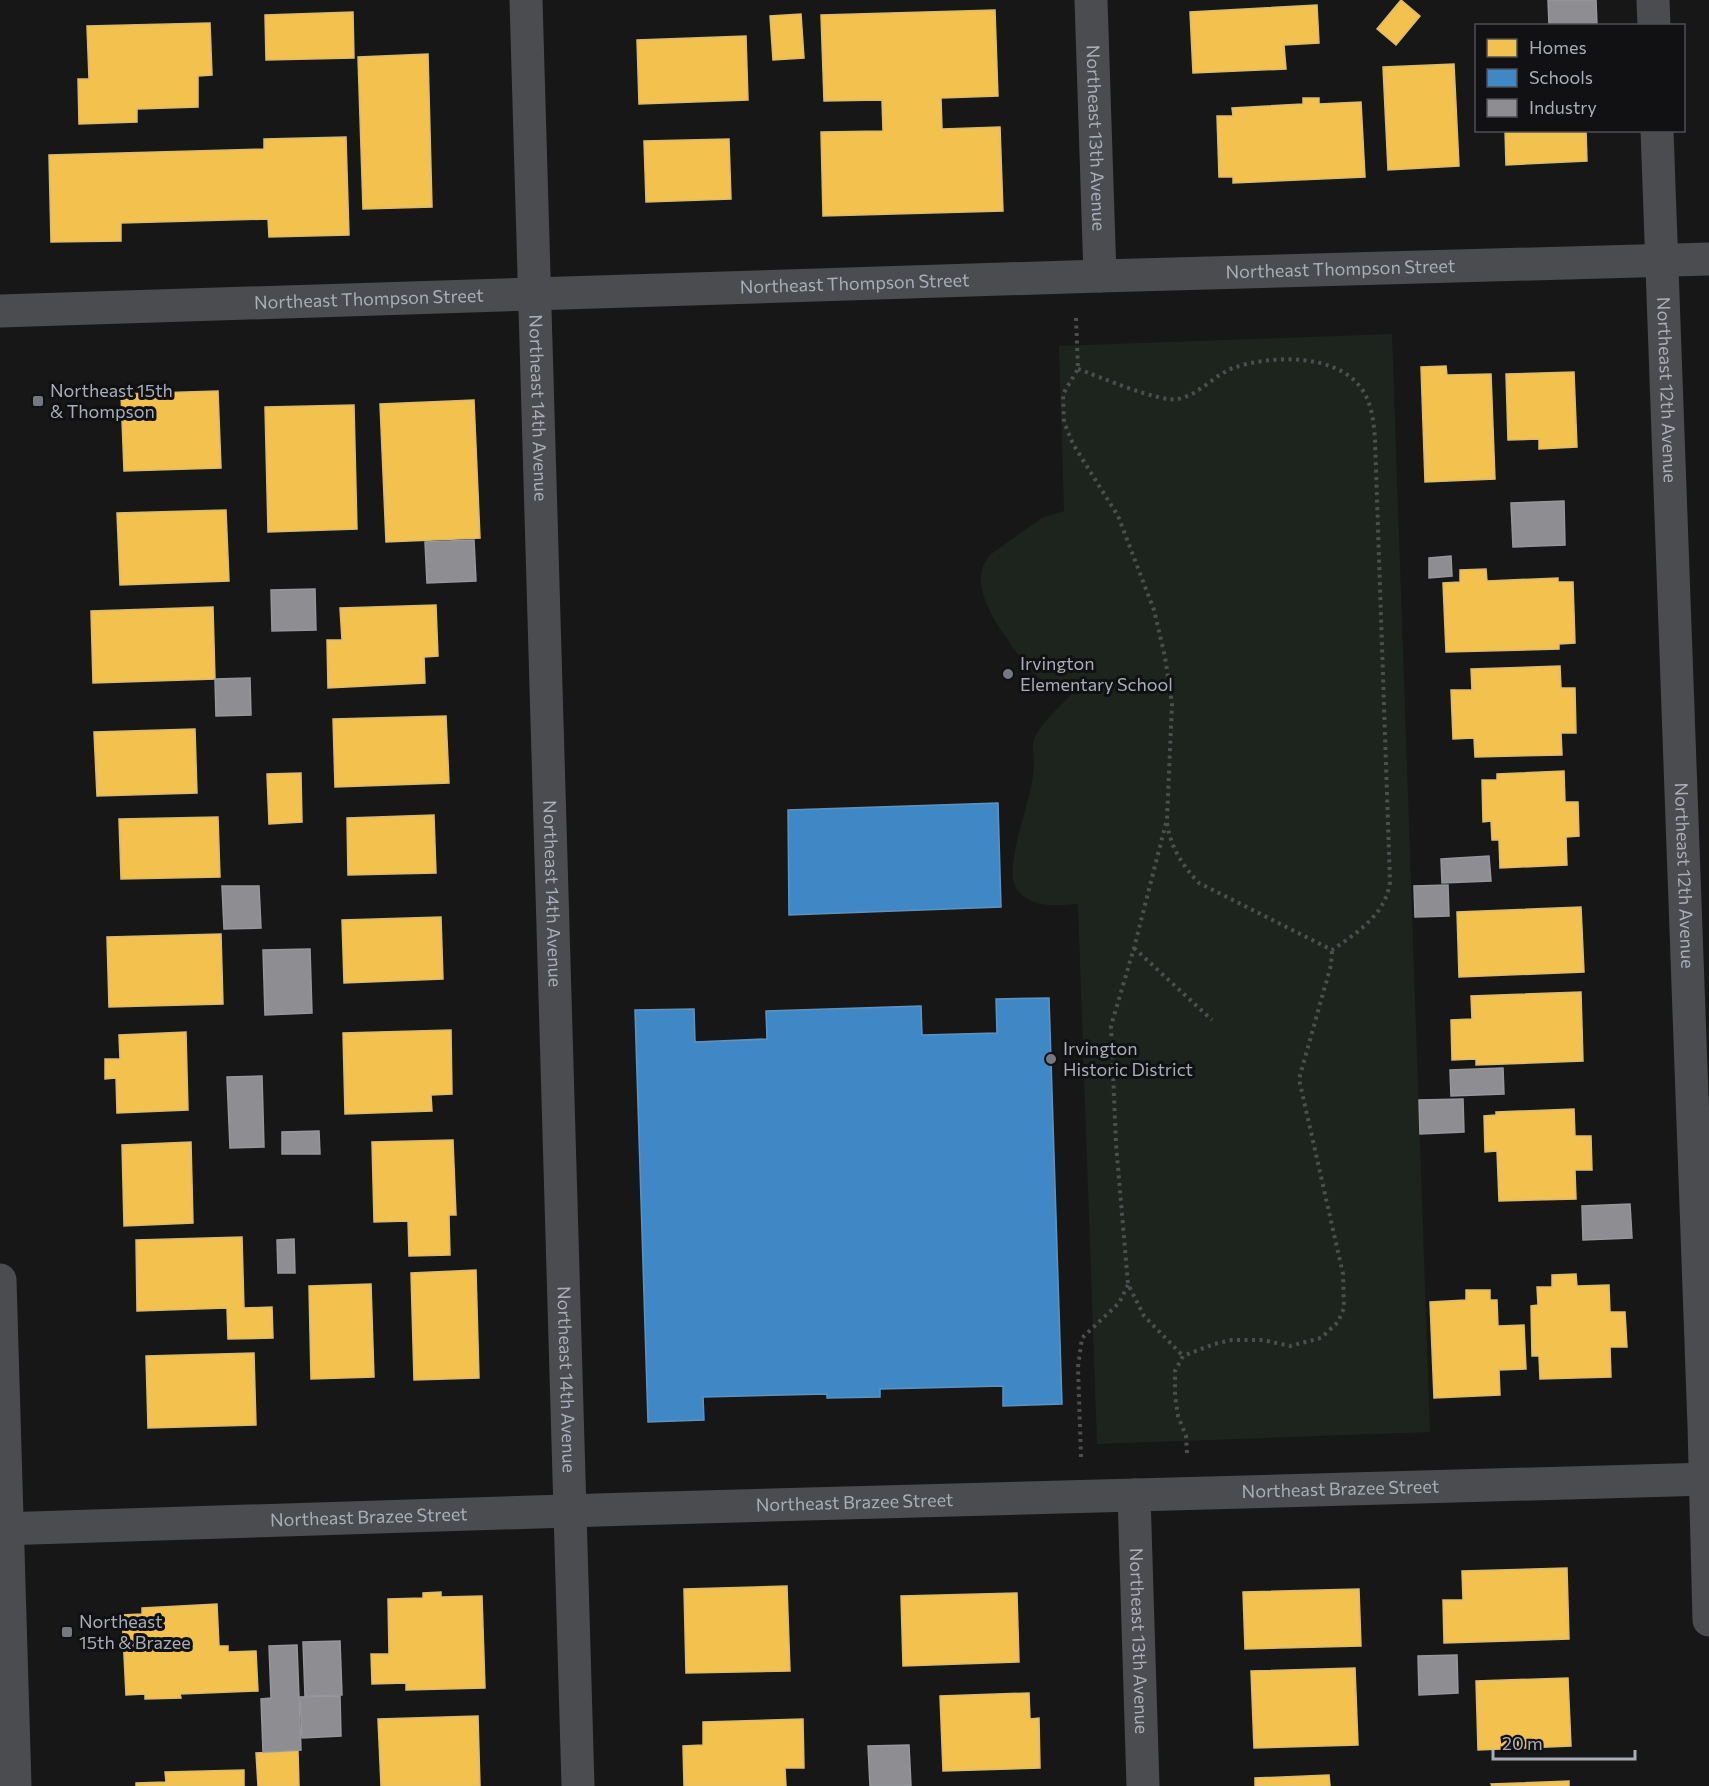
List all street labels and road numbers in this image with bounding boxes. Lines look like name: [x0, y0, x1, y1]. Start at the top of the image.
street label: Northeast 13th Avenue: [1082, 44, 1111, 231]
street label: Northeast Thompson Street: [1225, 254, 1455, 282]
street label: Northeast Thompson Street: [739, 268, 970, 297]
street label: Northeast Thompson Street: [254, 284, 484, 313]
street label: Northeast 12th Avenue: [1653, 296, 1682, 483]
street label: Northeast 14th Avenue: [525, 314, 553, 502]
street label: Northeast 12th Avenue: [1671, 782, 1699, 969]
street label: Northeast 14th Avenue: [539, 800, 567, 987]
street label: Northeast 14th Avenue: [553, 1286, 581, 1473]
street label: Northeast Brazee Street: [1241, 1475, 1439, 1502]
street label: Northeast Brazee Street: [756, 1488, 954, 1515]
street label: Northeast Brazee Street: [270, 1502, 468, 1530]
street label: Northeast 13th Avenue: [1126, 1547, 1153, 1734]

